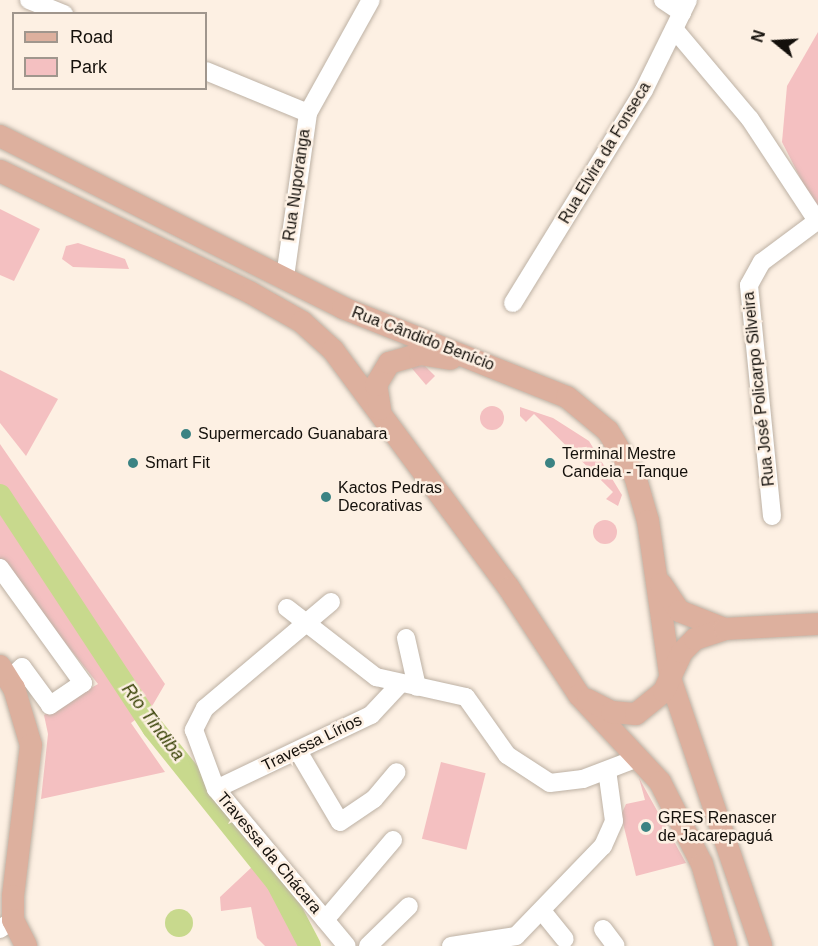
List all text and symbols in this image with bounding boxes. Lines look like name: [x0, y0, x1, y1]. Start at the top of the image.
legend: [12, 12, 207, 90]
north arrow: [746, 12, 806, 72]
text: Road: [70, 27, 113, 47]
text: N: [749, 28, 768, 44]
text: Park: [70, 57, 107, 77]
street label: Rua Elvira da Fonseca: [555, 79, 655, 227]
street label: Rua Nuporanga: [280, 128, 314, 242]
street label: Rua José Policarpo Silveira: [739, 291, 779, 487]
street label: Rua Cândido Benício: [349, 303, 497, 375]
place label: Supermercado Guanabara: [198, 424, 387, 444]
marker: Supermercado Guanabara: [179, 427, 193, 441]
place label: Terminal Mestre Candeia - Tanque: [562, 444, 688, 482]
place label: Smart Fit: [145, 453, 210, 473]
marker: Smart Fit: [126, 456, 140, 470]
marker: Terminal Mestre Candeia - Tanque: [543, 456, 557, 470]
place label: Kactos Pedras Decorativas: [338, 478, 442, 516]
marker: Kactos Pedras Decorativas: [319, 490, 333, 504]
water label: Rio Tindiba: [117, 679, 189, 765]
street label: Travessa Lírios: [259, 711, 365, 775]
street label: Travessa da Chácara: [213, 788, 325, 918]
place label: GRES Renascer de Jacarepaguá: [658, 808, 776, 846]
marker: GRES Renascer de Jacarepaguá: [639, 820, 653, 834]

